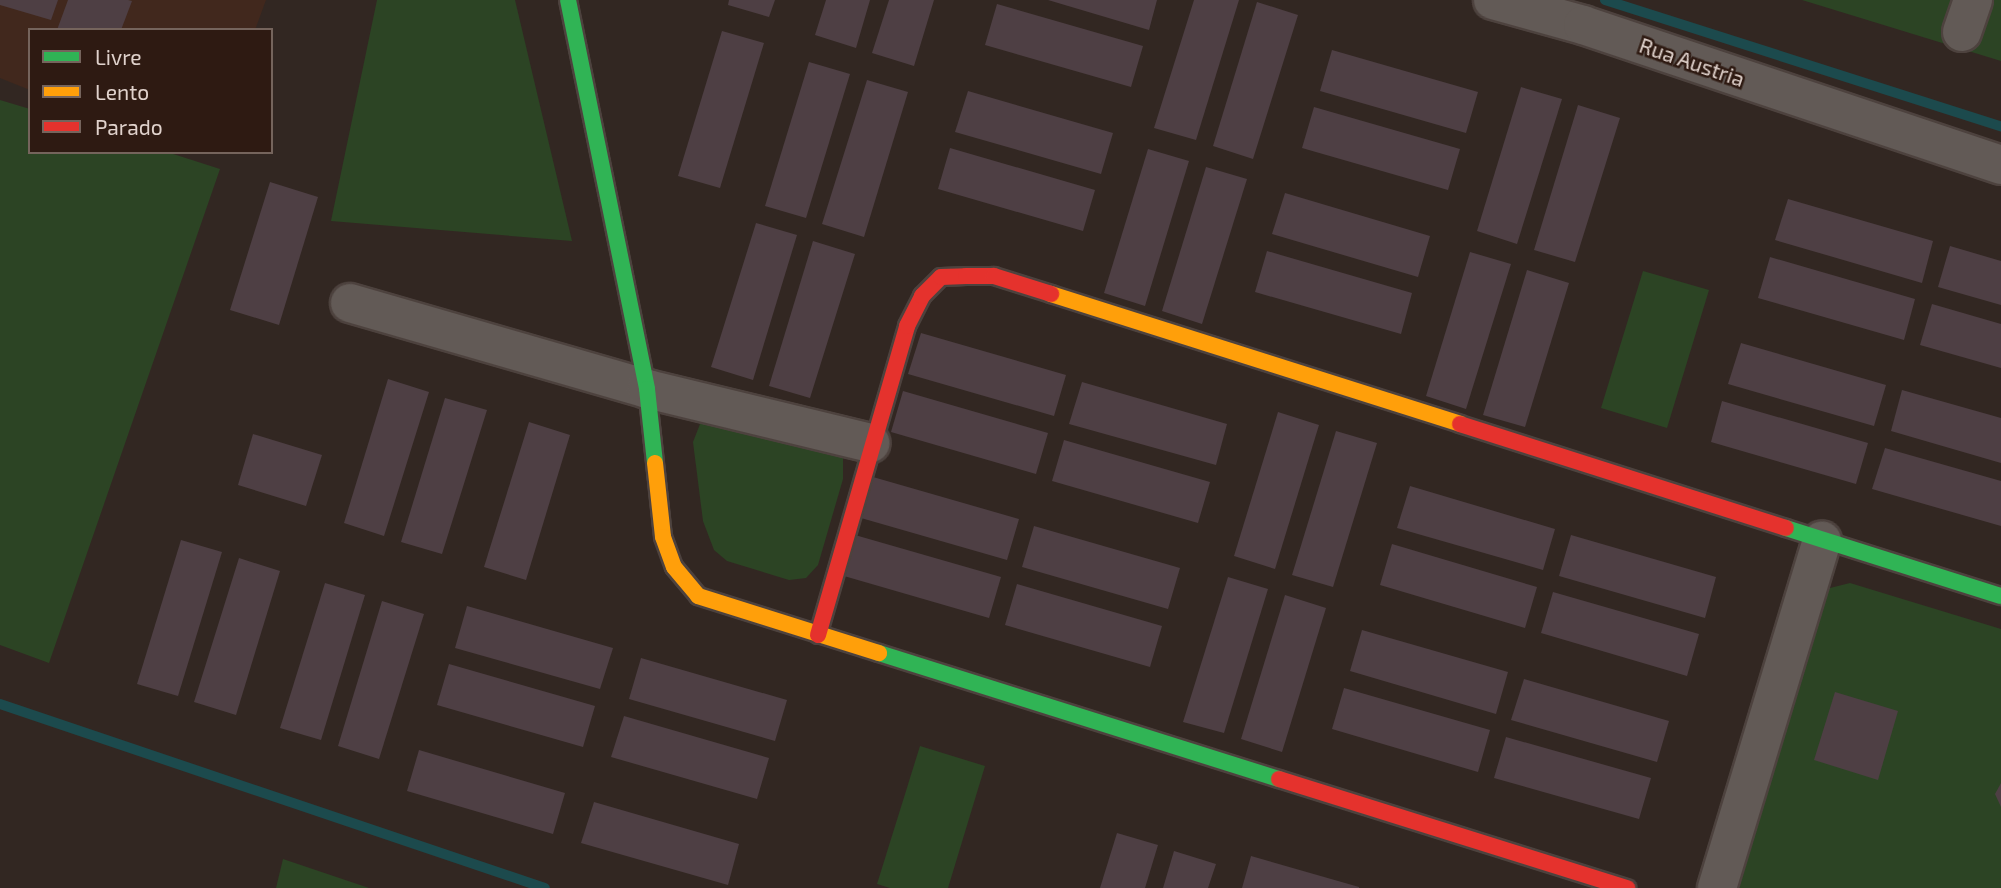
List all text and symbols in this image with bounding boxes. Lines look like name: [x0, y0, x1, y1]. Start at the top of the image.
legend: [28, 28, 273, 154]
street label: Rua Austria: [1636, 32, 1748, 92]
text: Livre: [95, 44, 142, 69]
text: Lento: [95, 79, 149, 104]
text: Parado: [95, 114, 163, 139]

